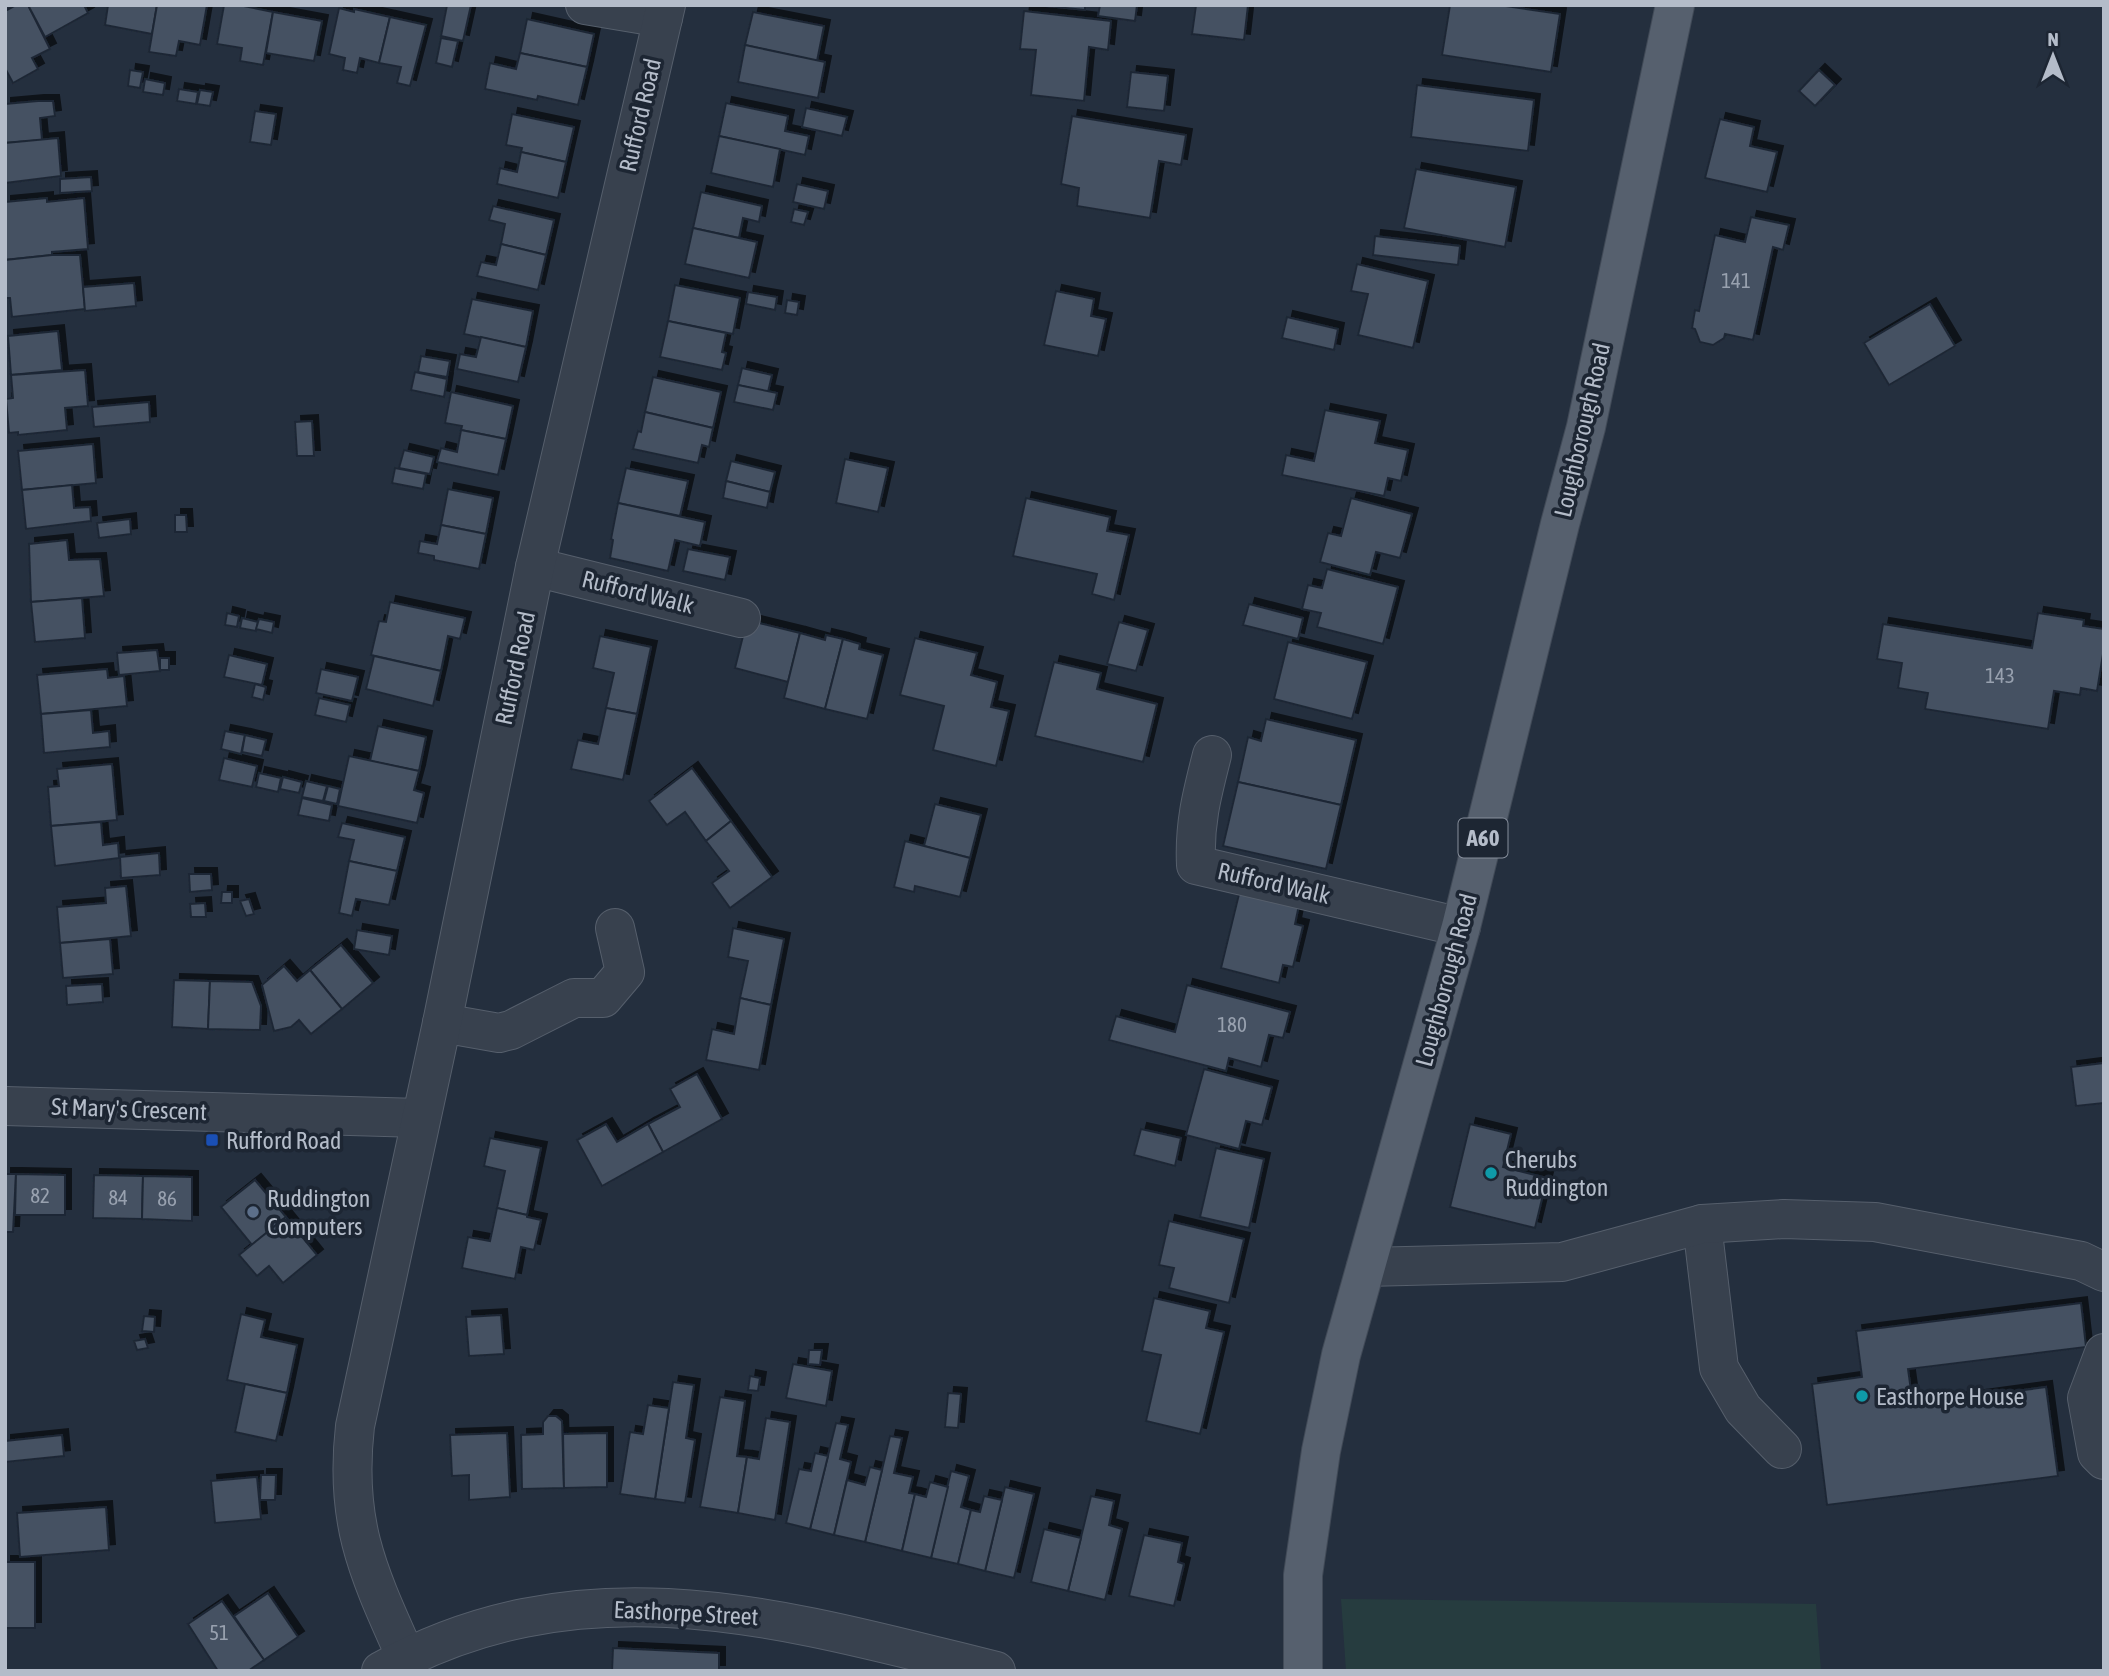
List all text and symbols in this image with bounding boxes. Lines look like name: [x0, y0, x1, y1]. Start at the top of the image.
north arrow: [2018, 21, 2088, 91]
text: N: [2047, 28, 2059, 50]
street label: Rufford Road: [614, 56, 666, 174]
house number: 141: [1721, 268, 1751, 292]
street label: Loughborough Road: [1549, 340, 1615, 520]
street label: Rufford Walk: [579, 565, 697, 619]
street label: Rufford Road: [490, 609, 540, 727]
house number: 143: [1985, 663, 2015, 687]
road number: A60: [1458, 818, 1508, 858]
street label: Rufford Walk: [1215, 857, 1333, 909]
street label: Loughborough Road: [1410, 891, 1482, 1069]
house number: 180: [1217, 1012, 1247, 1036]
street label: St Mary's Crescent: [51, 1093, 207, 1125]
place label: Rufford Road: [226, 1127, 341, 1154]
marker: Rufford Road: [204, 1132, 220, 1148]
place label: Cherubs Ruddington: [1505, 1146, 1608, 1201]
marker: Cherubs Ruddington: [1483, 1165, 1499, 1181]
house number: 82: [30, 1183, 50, 1207]
house number: 84: [108, 1185, 128, 1209]
place label: Ruddington Computers: [267, 1185, 370, 1240]
house number: 86: [157, 1186, 177, 1210]
marker: Ruddington Computers: [245, 1204, 261, 1220]
place label: Easthorpe House: [1876, 1383, 2025, 1410]
marker: Easthorpe House: [1854, 1388, 1870, 1404]
street label: Easthorpe Street: [613, 1596, 759, 1630]
house number: 51: [209, 1620, 229, 1644]

